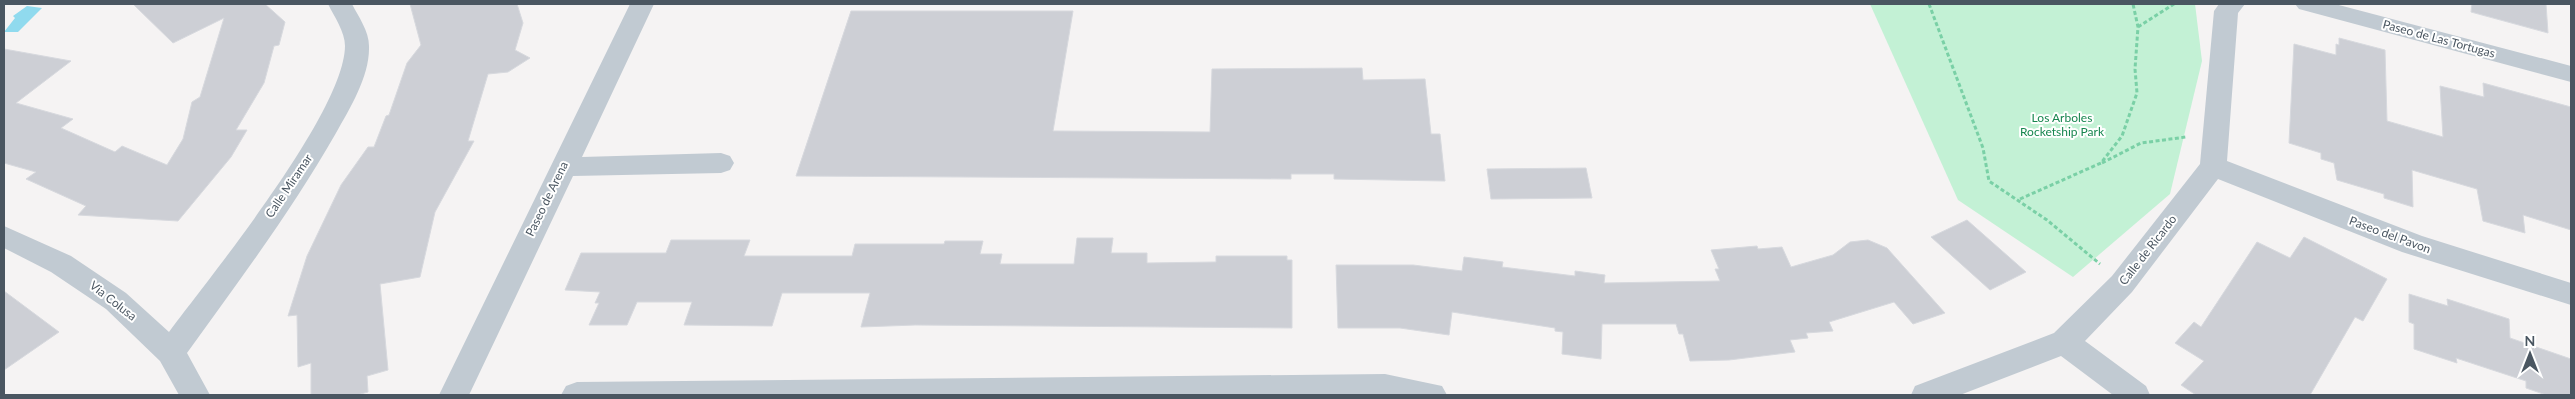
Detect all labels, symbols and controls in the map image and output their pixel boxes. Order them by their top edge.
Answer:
street label: Paseo de Las Tortugas [2381,16,2497,61]
park label: Los Arboles Rocketship Park [2020,110,2105,139]
street label: Calle Miramar [262,151,316,220]
street label: Paseo de Arena [522,159,571,239]
street label: Calle de Ricardo [2116,211,2180,288]
street label: Paseo del Pavon [2347,213,2433,256]
street label: Via Colusa [87,278,140,324]
north arrow [2505,329,2555,379]
text: N [2525,332,2535,349]

